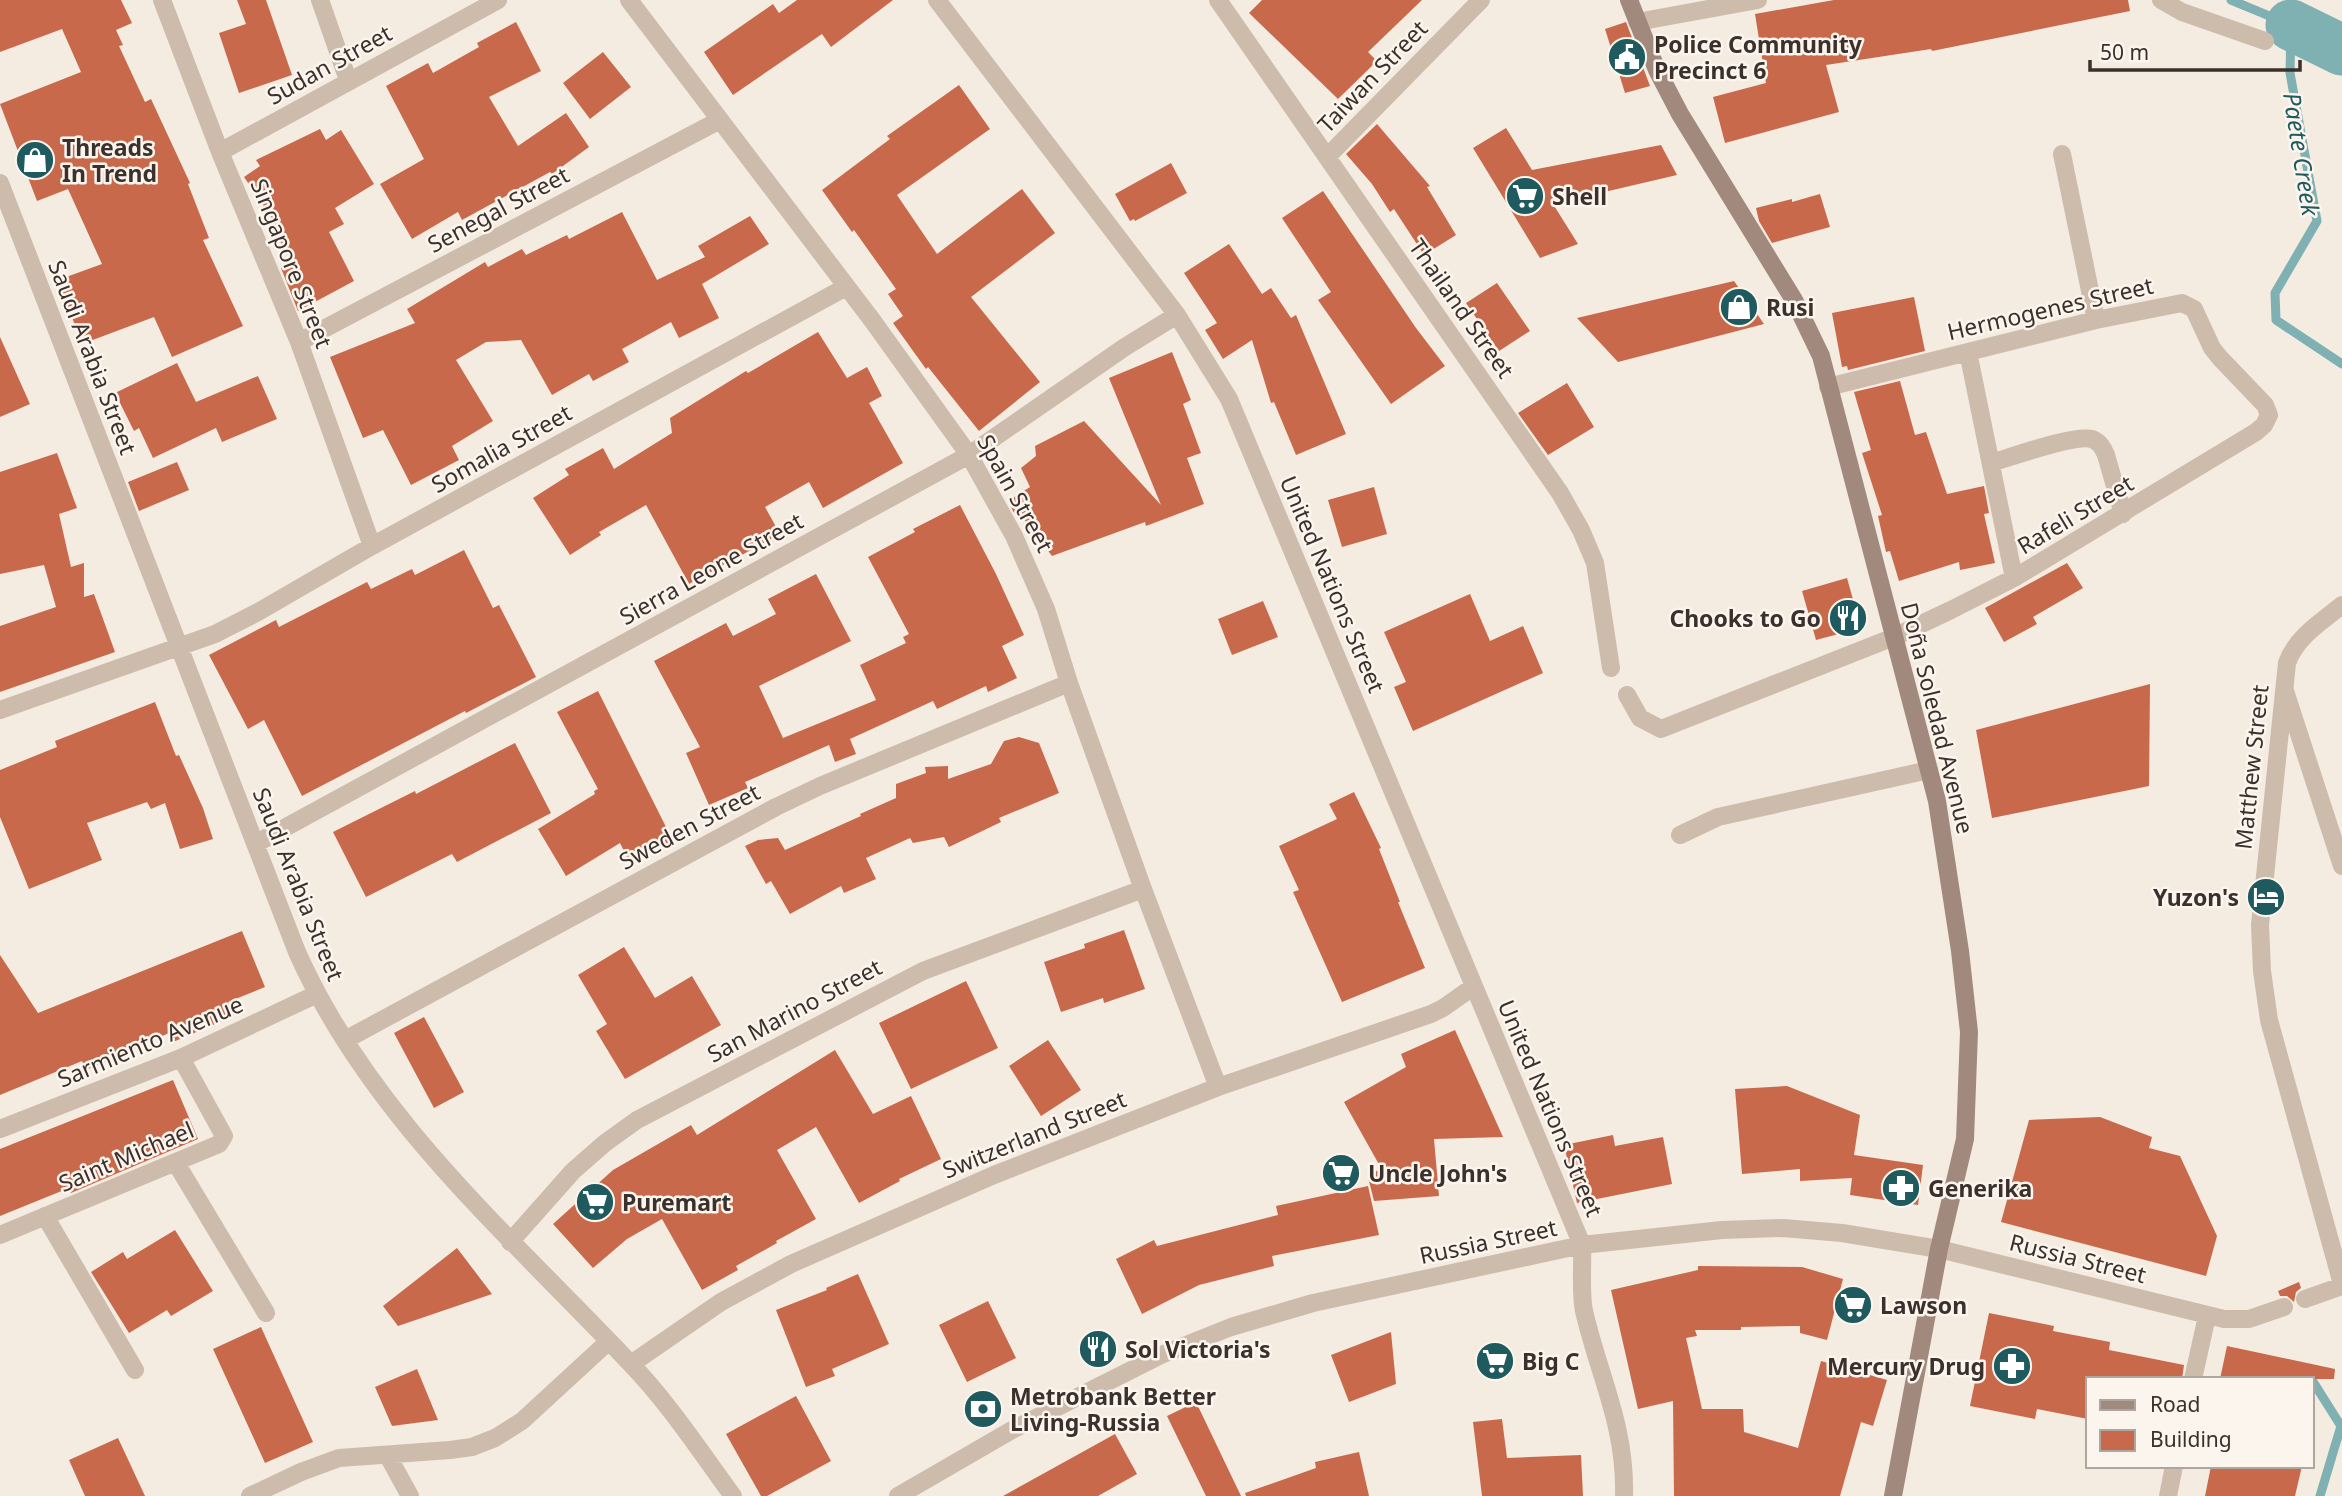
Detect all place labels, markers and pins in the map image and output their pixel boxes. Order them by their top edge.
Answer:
place label: Police Community Precinct 6 [1654,28,1863,86]
public building icon: Police Community Precinct 6 [1606,36,1648,78]
place label: Threads In Trend [62,131,157,189]
shop icon: Threads In Trend [14,139,56,181]
supermarket icon: Shell [1504,175,1546,217]
place label: Shell [1552,180,1607,212]
shop icon: Rusi [1718,286,1760,328]
place label: Rusi [1766,291,1814,323]
restaurant icon: Chooks to Go [1827,597,1869,639]
place label: Chooks to Go [1669,602,1821,634]
hotel icon: Yuzon's [2245,876,2287,918]
place label: Yuzon's [2153,881,2239,913]
supermarket icon: Uncle John's [1320,1152,1362,1194]
place label: Uncle John's [1368,1157,1507,1189]
pharmacy icon: Generika [1880,1167,1922,1209]
place label: Generika [1928,1172,2032,1204]
supermarket icon: Puremart [574,1181,616,1223]
place label: Puremart [622,1186,731,1218]
supermarket icon: Lawson [1832,1284,1874,1326]
place label: Lawson [1880,1289,1967,1321]
restaurant icon: Sol Victoria's [1077,1328,1119,1370]
place label: Sol Victoria's [1125,1333,1271,1365]
supermarket icon: Big C [1474,1340,1516,1382]
place label: Big C [1522,1345,1580,1377]
pharmacy icon: Mercury Drug [1991,1345,2033,1387]
place label: Mercury Drug [1827,1350,1985,1382]
place label: Metrobank Better Living-Russia [1010,1380,1216,1438]
bank icon: Metrobank Better Living-Russia [962,1388,1004,1430]

